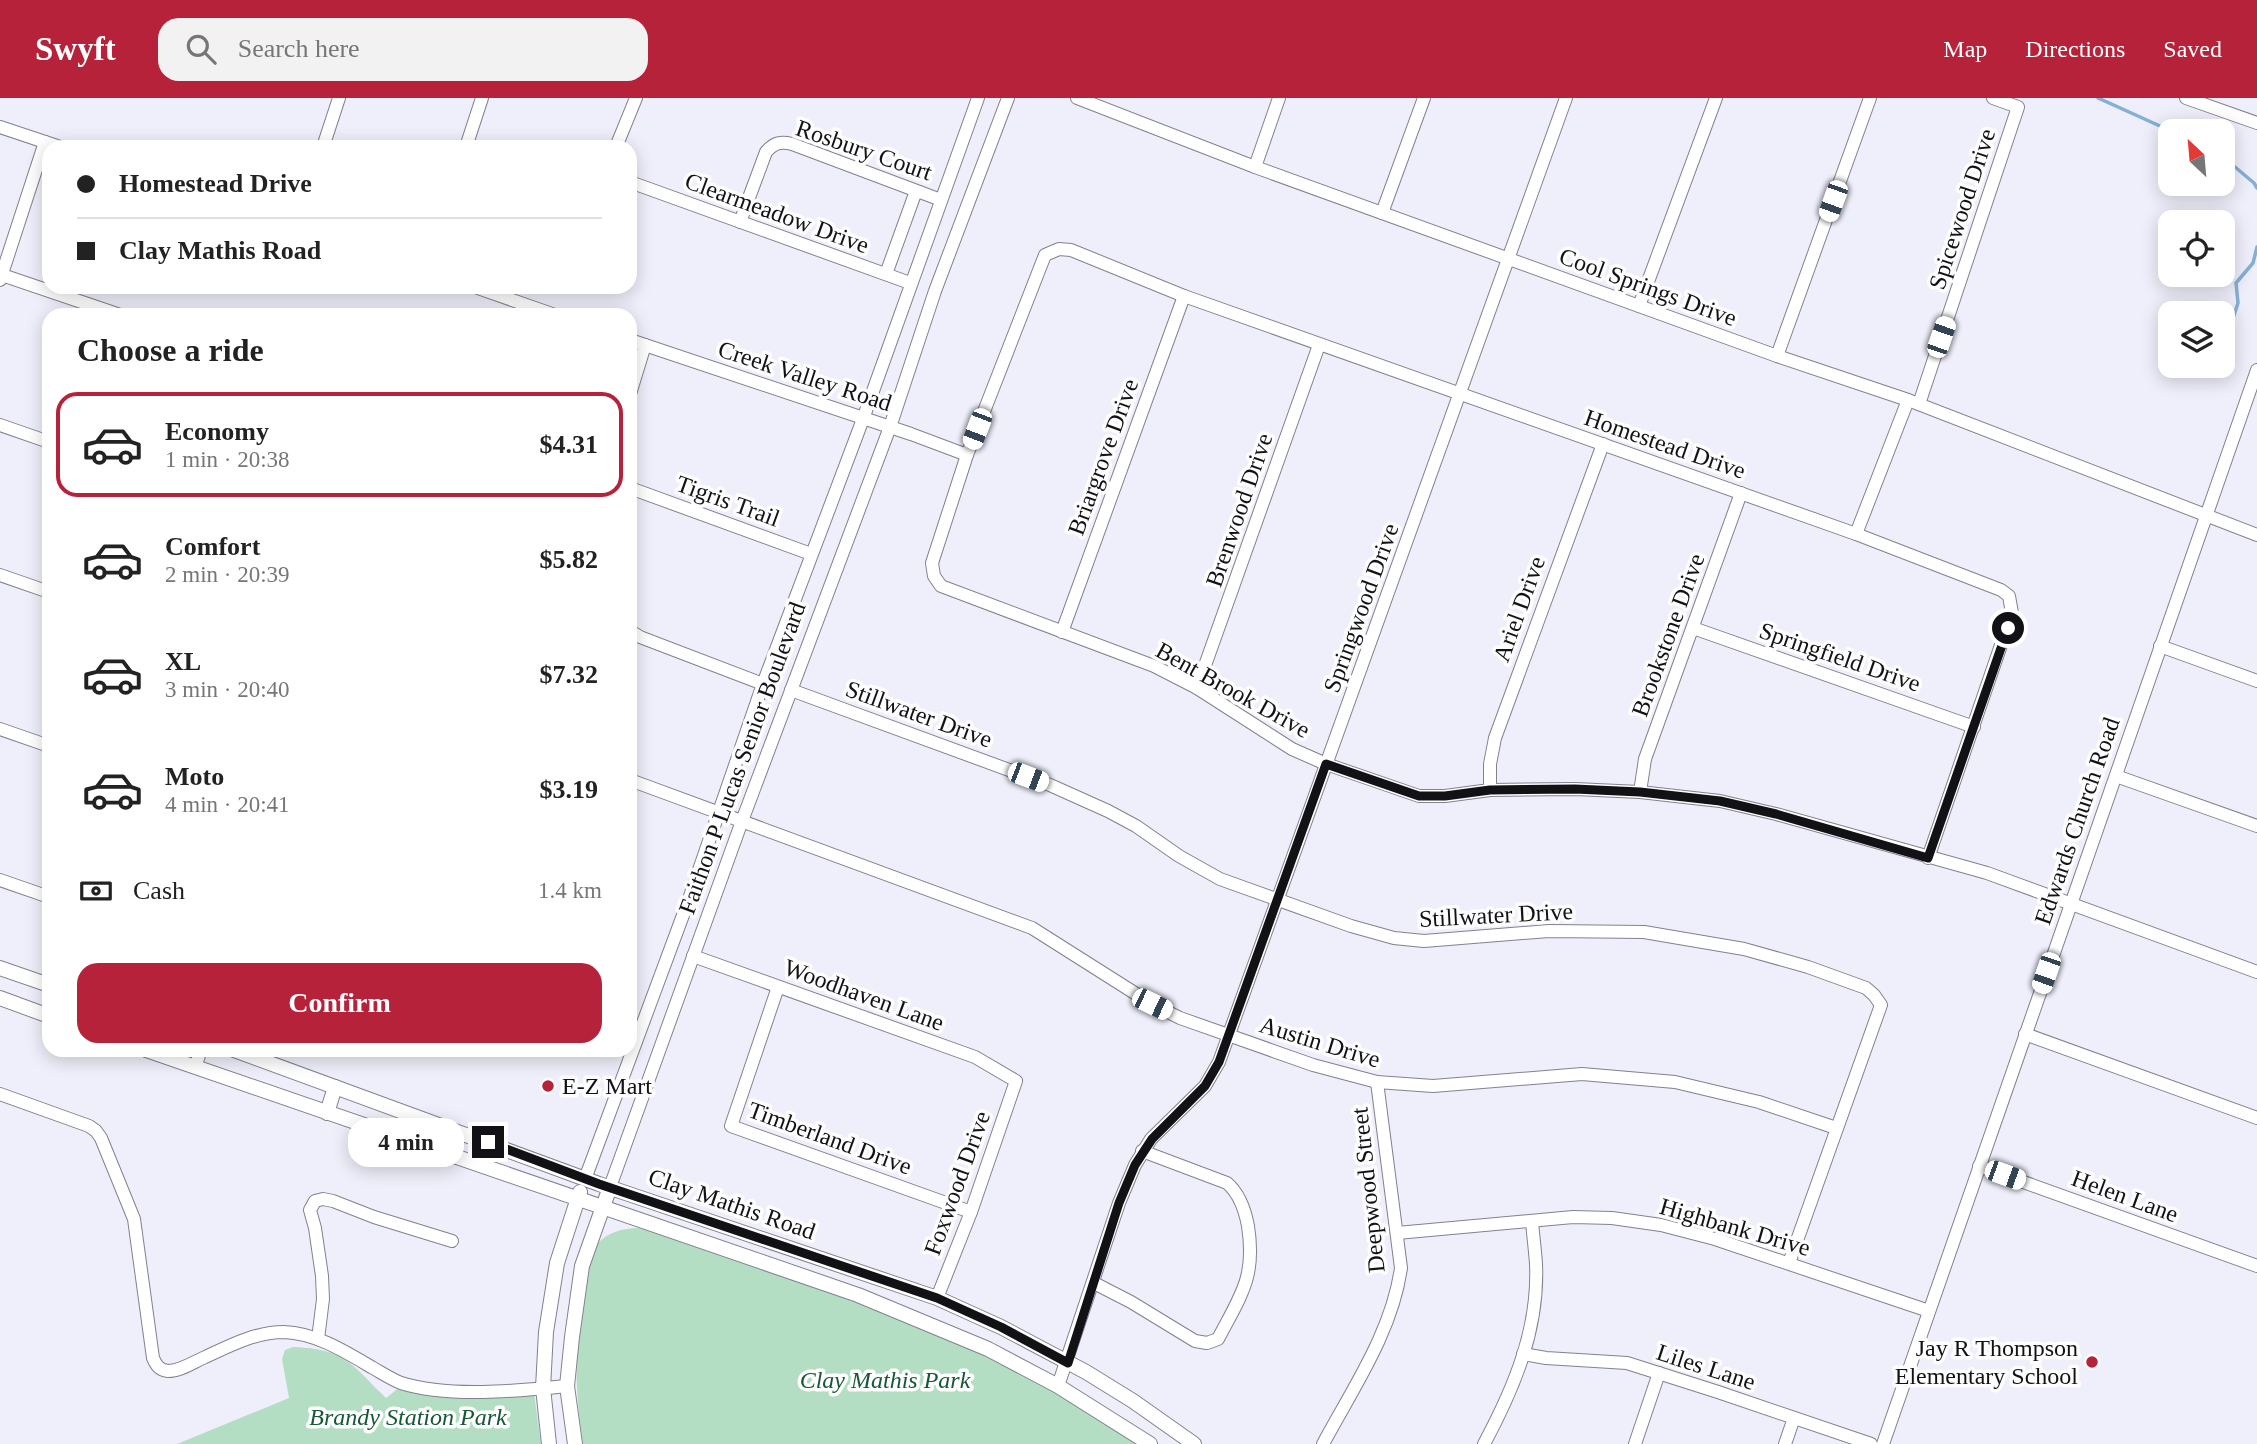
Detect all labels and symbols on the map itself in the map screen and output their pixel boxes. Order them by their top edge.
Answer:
street label: Rosbury Court [793,115,936,186]
north arrow [2158,119,2235,196]
street label: Spicewood Drive [1924,125,2000,293]
street label: Clearmeadow Drive [681,168,873,258]
car [1816,178,1851,224]
street label: Cool Springs Drive [1556,243,1740,331]
car [1925,314,1958,360]
street label: Creek Valley Road [715,336,895,416]
street label: Briargrove Drive [1063,375,1143,539]
street label: Homestead Drive [1581,404,1749,484]
car [960,406,995,452]
street label: Brenwood Drive [1201,430,1277,590]
street label: Tigris Trail [673,470,783,532]
street label: Springwood Drive [1318,520,1404,696]
street label: Brookstone Drive [1626,550,1710,720]
street label: Ariel Drive [1488,553,1550,665]
street label: Faithon P Lucas Senior Boulevard [673,599,811,917]
route start [1992,612,2024,644]
street label: Springfield Drive [1756,617,1924,697]
street label: Bent Brook Drive [1151,637,1315,743]
street label: Stillwater Drive [842,675,996,753]
street label: Edwards Church Road [2029,714,2125,928]
car [1005,760,1052,794]
street label: Stillwater Drive [1418,898,1574,932]
car [2030,950,2063,996]
street label: Woodhaven Lane [781,954,947,1036]
car [1129,985,1176,1023]
street label: Austin Drive [1257,1011,1383,1073]
place label: E-Z Mart [562,1073,652,1099]
marker: E-Z Mart [540,1078,556,1094]
street label: Timberland Drive [745,1096,915,1180]
street label: Deepwood Street [1346,1106,1390,1274]
street label: Foxwood Drive [919,1107,995,1259]
callout: 4 min [348,1118,463,1166]
route end [472,1126,504,1158]
car [1982,1158,2029,1192]
street label: Clay Mathis Road [645,1163,819,1245]
street label: Helen Lane [2068,1165,2182,1227]
street label: Highbank Drive [1657,1193,1813,1261]
place label: Jay R Thompson Elementary School [1895,1335,2078,1389]
street label: Liles Lane [1654,1339,1758,1395]
marker: Jay R Thompson Elementary School [2084,1354,2100,1370]
park label: Clay Mathis Park [800,1367,971,1393]
park label: Brandy Station Park [309,1404,507,1430]

